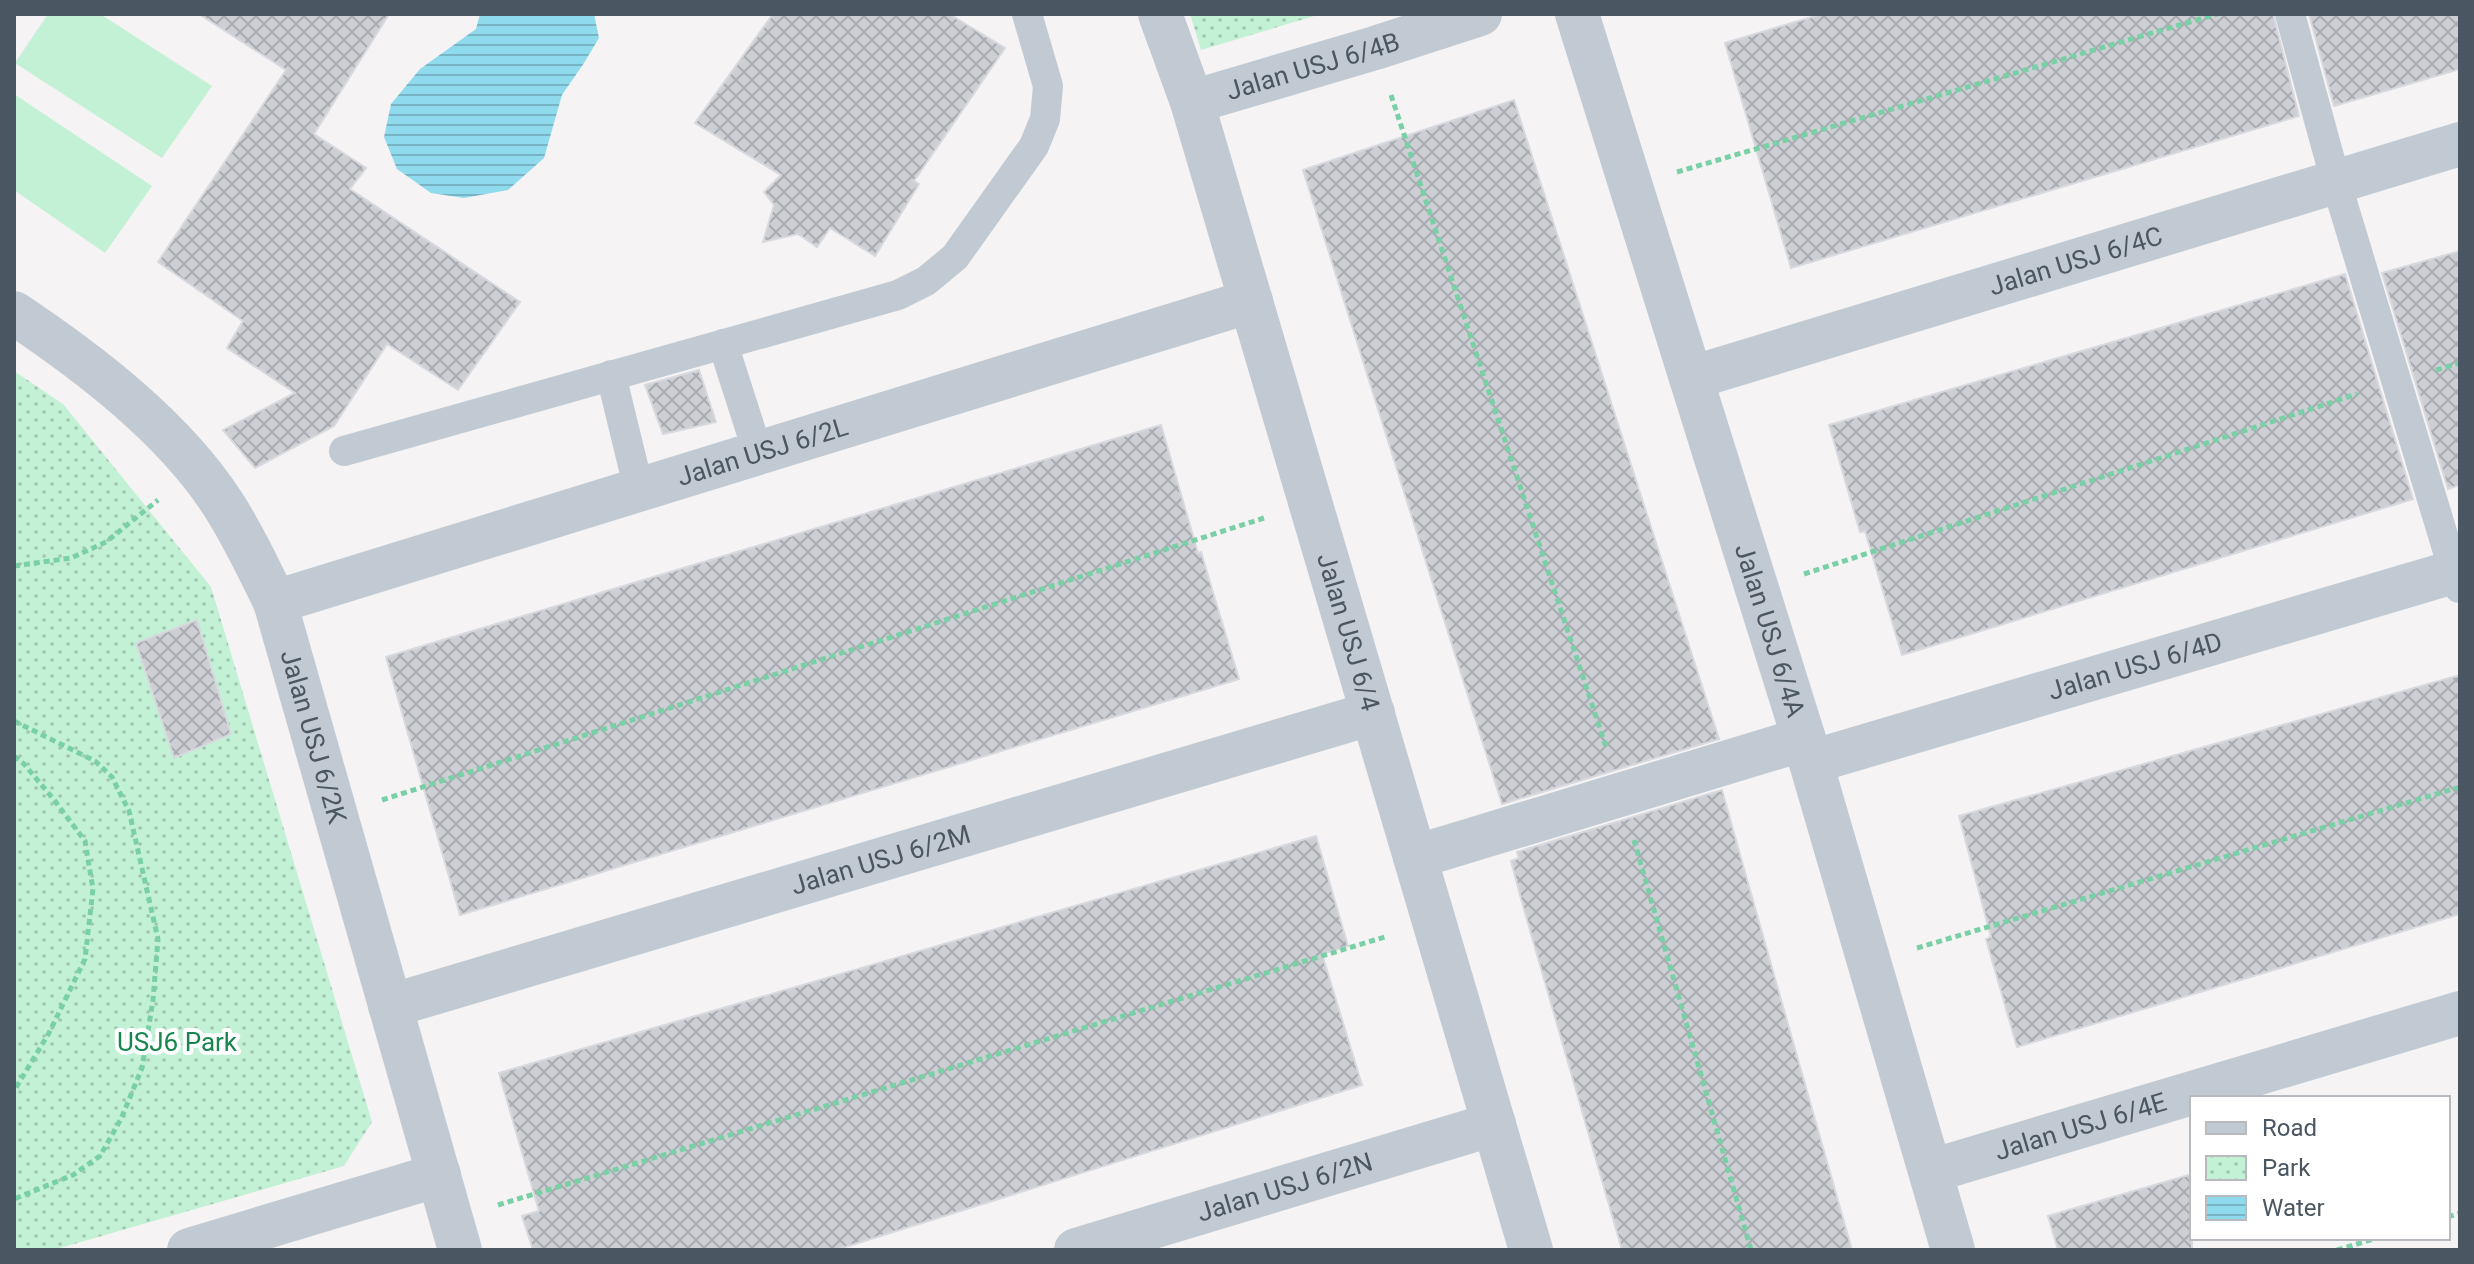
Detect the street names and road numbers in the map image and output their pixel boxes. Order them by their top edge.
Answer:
street label: Jalan USJ 6/4B [1223,26,1403,106]
street label: Jalan USJ 6/4C [1985,220,2166,302]
street label: Jalan USJ 6/2L [673,411,851,492]
street label: Jalan USJ 6/4A [1729,540,1811,721]
street label: Jalan USJ 6/4 [1311,549,1386,714]
street label: Jalan USJ 6/4D [2045,626,2226,706]
street label: Jalan USJ 6/2K [274,646,353,828]
street label: Jalan USJ 6/2M [787,819,974,901]
street label: Jalan USJ 6/4E [1991,1087,2170,1166]
street label: Jalan USJ 6/2N [1194,1147,1376,1228]

